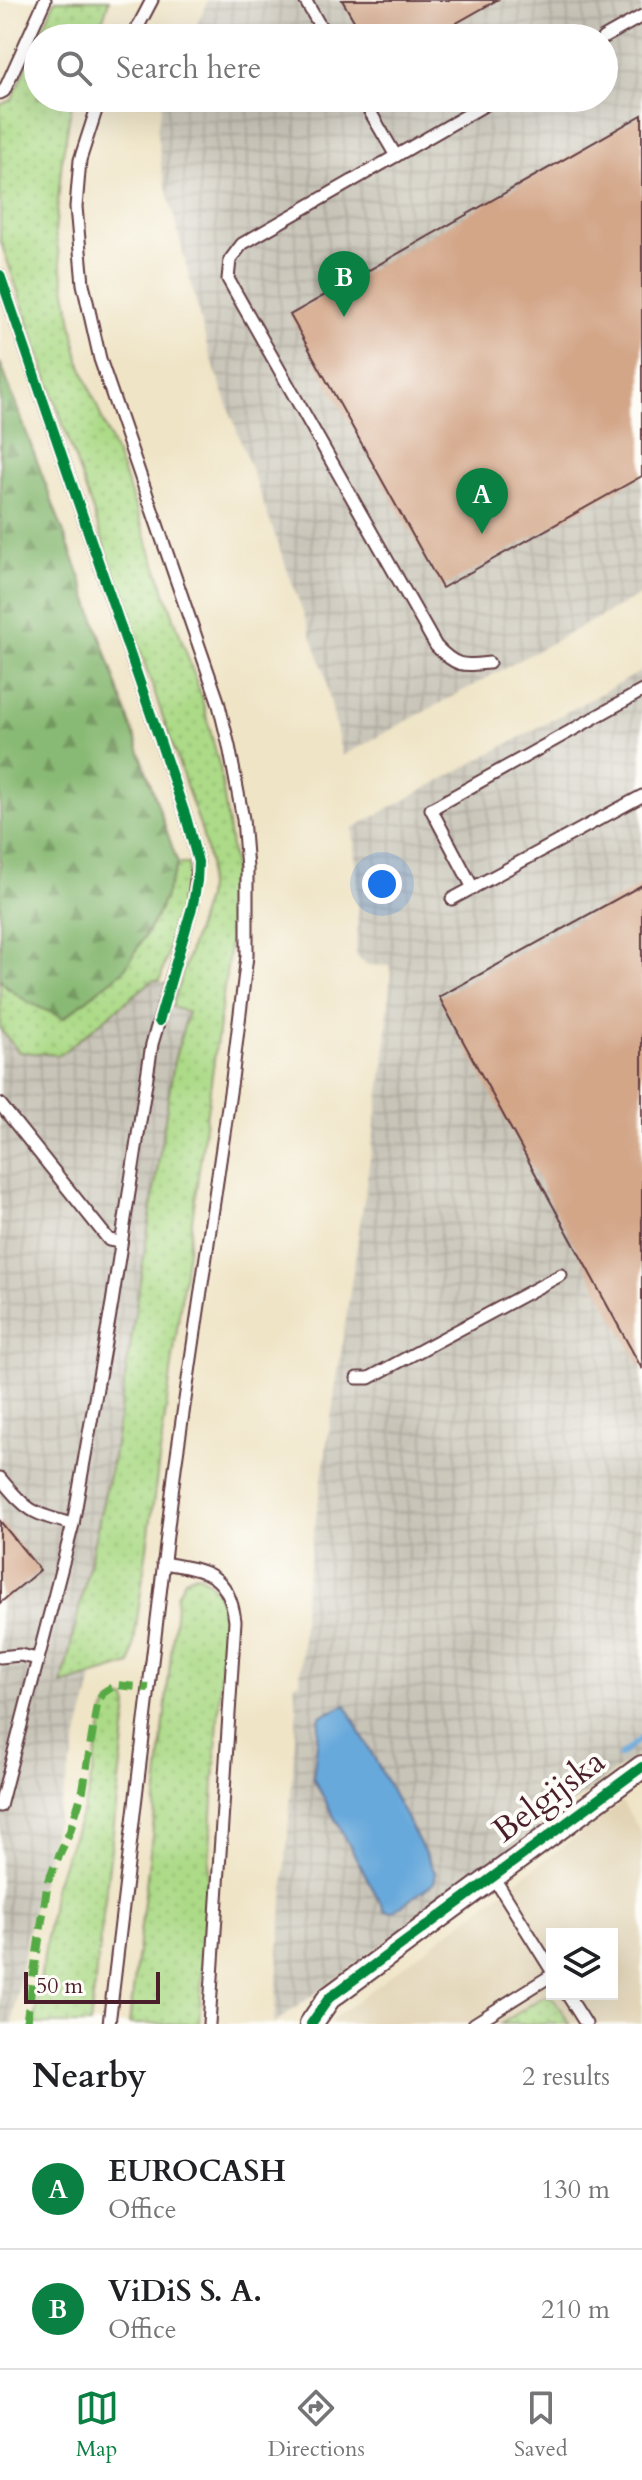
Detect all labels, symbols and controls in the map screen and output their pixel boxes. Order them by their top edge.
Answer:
search box [24,24,618,112]
icon: search [52,46,96,90]
text: Search here [116,48,261,89]
pin: B [318,251,370,317]
pin: A [456,468,508,534]
your location [362,864,402,904]
street label: Belgijska [483,1738,614,1853]
map controls [546,1928,618,2000]
button: layers [546,1928,618,2000]
scale bar [24,1968,160,2004]
text: 50 m [36,1971,83,2001]
text: Nearby [32,2053,147,2099]
text: 2 results [522,2059,610,2094]
text: EUROCASH [108,2151,286,2192]
text: A [48,2172,68,2207]
text: 130 m [541,2172,610,2207]
text: Office [108,2192,177,2227]
text: ViDiS S. A. [108,2271,262,2312]
text: B [49,2292,67,2327]
text: 210 m [541,2292,610,2327]
text: Office [108,2312,177,2347]
tab: Map [75,2386,119,2464]
tab: Directions [268,2386,365,2464]
tab: Saved [514,2386,567,2464]

